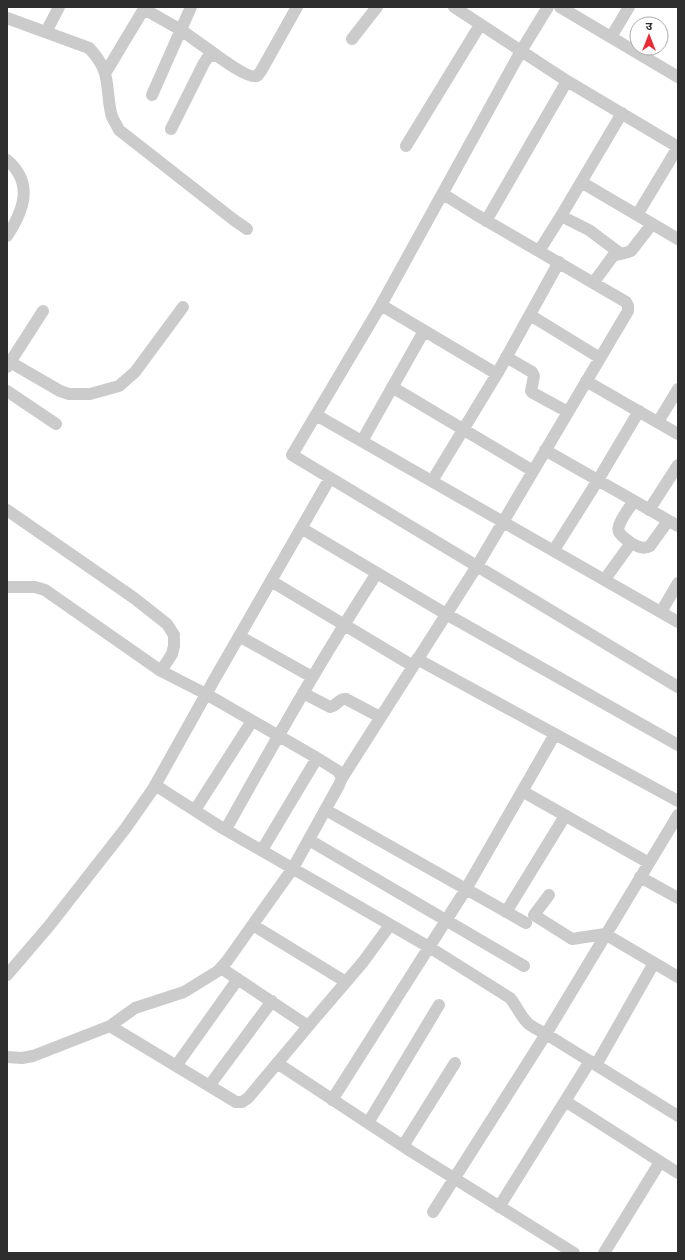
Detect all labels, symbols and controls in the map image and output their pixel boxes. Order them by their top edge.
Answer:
north arrow [629,16,669,56]
text: उ [646,19,653,32]

